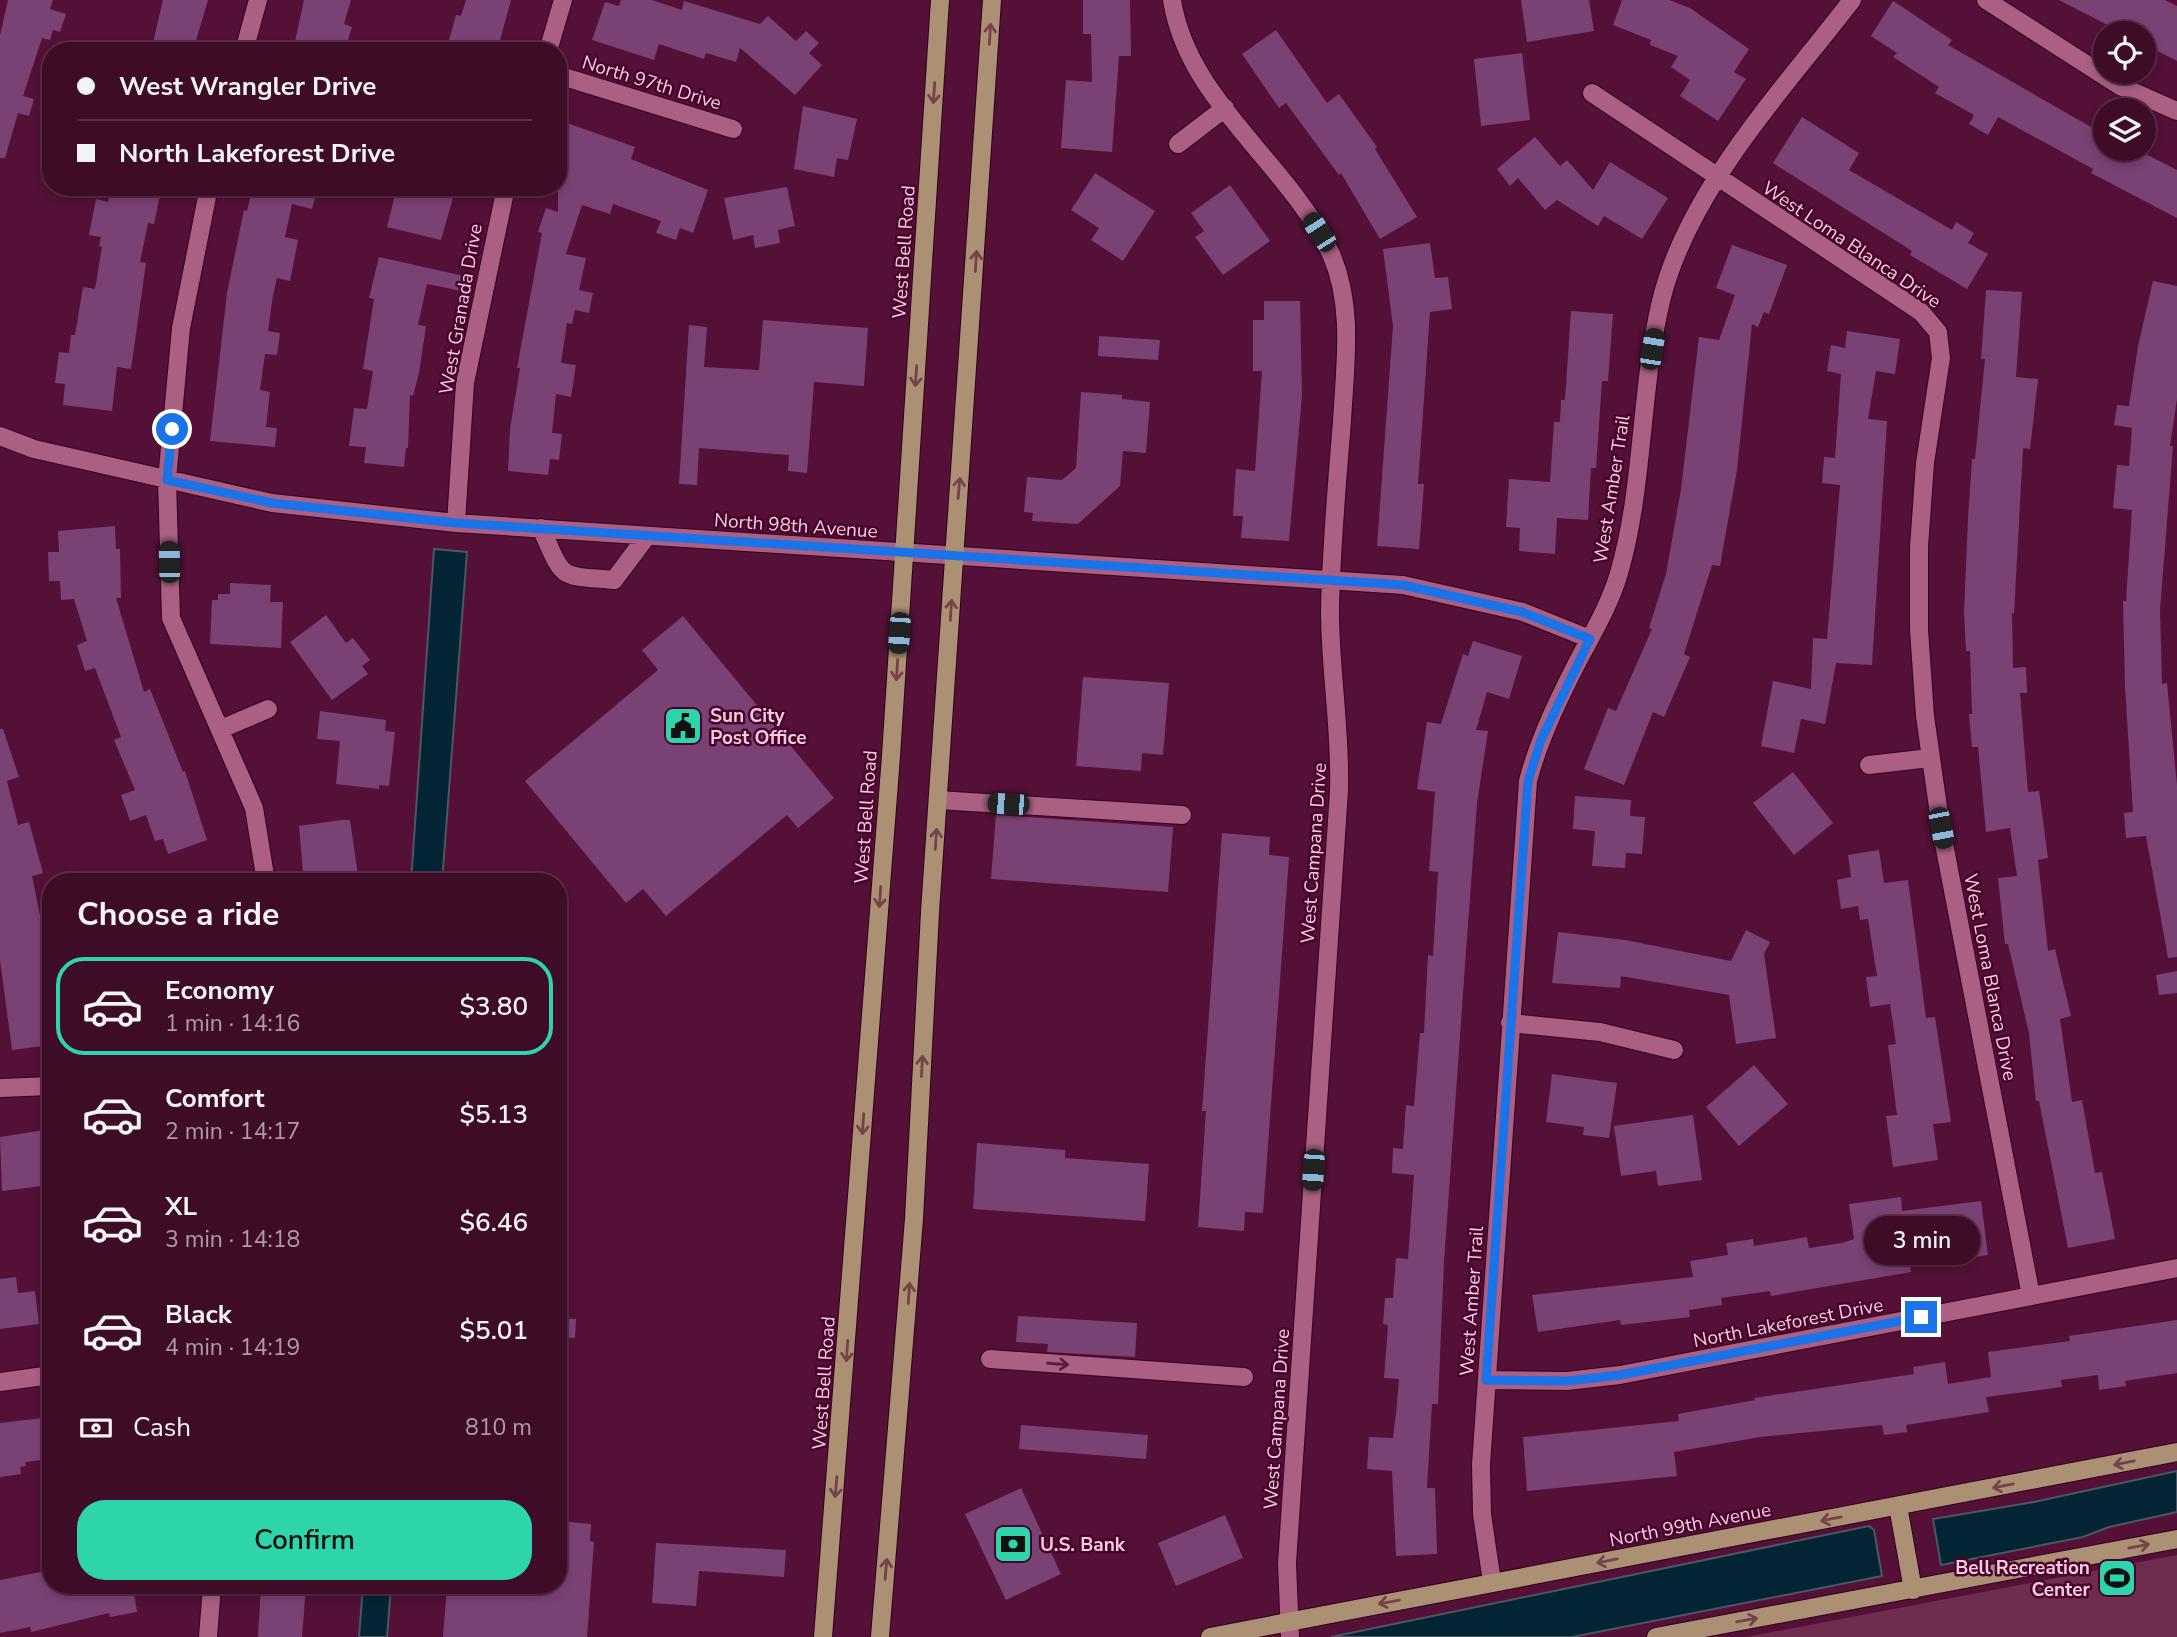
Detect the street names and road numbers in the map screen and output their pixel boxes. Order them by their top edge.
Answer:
street label: North 97th Drive [579,49,725,117]
street label: West Loma Blanca Drive [1757,175,1946,314]
street label: West Bell Road [886,184,922,320]
street label: West Granada Drive [433,222,489,397]
street label: West Amber Trail [1587,413,1637,565]
street label: North 98th Avenue [713,507,879,545]
street label: West Bell Road [848,749,884,885]
street label: West Campana Drive [1295,762,1333,944]
street label: West Loma Blanca Drive [1957,871,2023,1083]
street label: West Amber Trail [1454,1225,1490,1377]
street label: North Lakeforest Drive [1691,1292,1885,1354]
street label: West Bell Road [806,1315,842,1451]
street label: West Campana Drive [1258,1328,1296,1510]
street label: North 99th Avenue [1607,1497,1773,1553]

